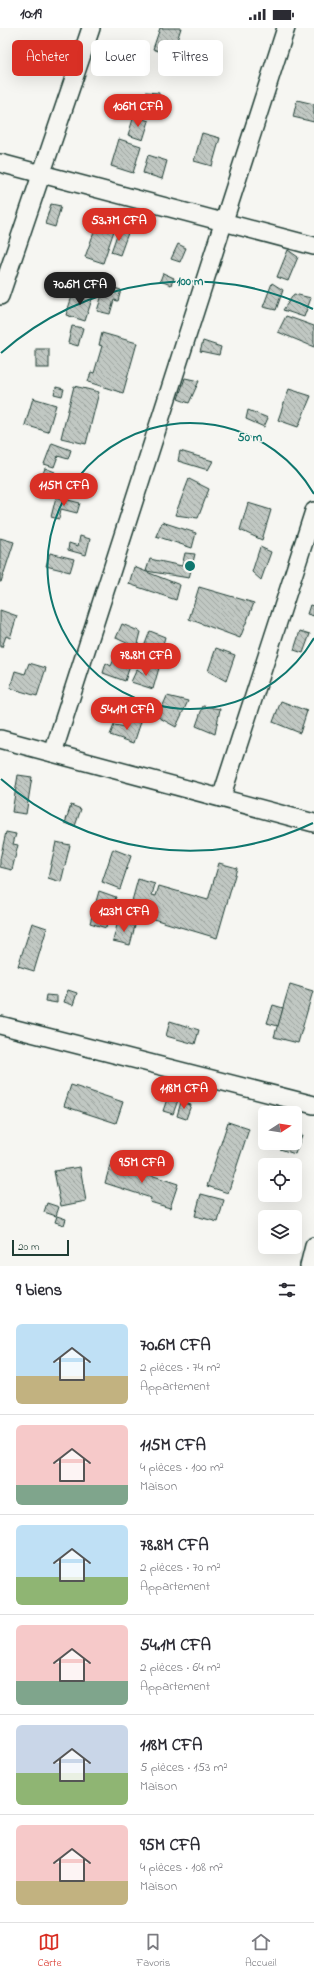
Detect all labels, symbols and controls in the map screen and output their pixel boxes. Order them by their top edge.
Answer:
text: 10:19 [20,3,42,25]
chip: Acheter [12,40,83,76]
chip: Louer [91,40,150,76]
chip: Filtres [158,40,223,76]
pin: 106M CFA [97,94,179,128]
text: 106M CFA [113,97,163,116]
pin: 53.7M CFA [73,208,165,242]
text: 53.7M CFA [91,211,147,230]
pin: 70.6M CFA [34,272,126,306]
text: 100 m [177,273,204,291]
text: 70.6M CFA [53,275,107,294]
text: 50 m [238,429,263,447]
pin: 115M CFA [23,473,105,507]
text: 115M CFA [39,476,89,495]
centre of rings [183,559,197,573]
pin: 78.8M CFA [100,643,192,677]
text: 78.8M CFA [120,646,172,665]
pin: 54.1M CFA [81,697,173,731]
text: 54.1M CFA [100,700,154,719]
pin: 123M CFA [83,899,165,933]
text: 123M CFA [99,902,149,921]
pin: 118M CFA [143,1076,225,1110]
text: 118M CFA [160,1079,208,1098]
north arrow [258,1106,302,1150]
map controls [258,1106,302,1254]
pin: 95M CFA [105,1150,179,1184]
text: 95M CFA [119,1153,165,1172]
button: locate [258,1158,302,1202]
button: layers [258,1210,302,1254]
scale bar [12,1238,69,1257]
text: 20 m [18,1239,40,1255]
text: 9 biens [16,1278,62,1303]
icon: filters [276,1279,298,1301]
text: 70.6M CFA [140,1333,211,1358]
icon: home [48,1340,96,1388]
text: 2 pièces · 74 m² [140,1358,220,1377]
text: Appartement [140,1377,210,1396]
text: 115M CFA [140,1433,206,1458]
icon: home [48,1441,96,1489]
text: 4 pièces · 100 m² [140,1458,224,1477]
text: Maison [140,1477,177,1496]
text: 78.8M CFA [140,1533,209,1558]
icon: home [48,1541,96,1589]
text: 2 pièces · 70 m² [140,1558,221,1577]
text: Appartement [140,1577,210,1596]
text: 54.1M CFA [140,1633,211,1658]
icon: home [48,1641,96,1689]
text: 2 pièces · 64 m² [140,1658,221,1677]
text: Appartement [140,1677,210,1696]
text: 118M CFA [140,1733,203,1758]
icon: home [48,1741,96,1789]
text: 5 pièces · 153 m² [140,1758,228,1777]
text: Maison [140,1777,177,1796]
text: 95M CFA [140,1833,200,1858]
icon: home [48,1841,96,1889]
text: 4 pièces · 108 m² [140,1858,223,1877]
text: Maison [140,1877,177,1896]
tab: Carte [37,1931,61,1971]
tab: Favoris [136,1931,170,1971]
tab: Accueil [245,1931,277,1971]

